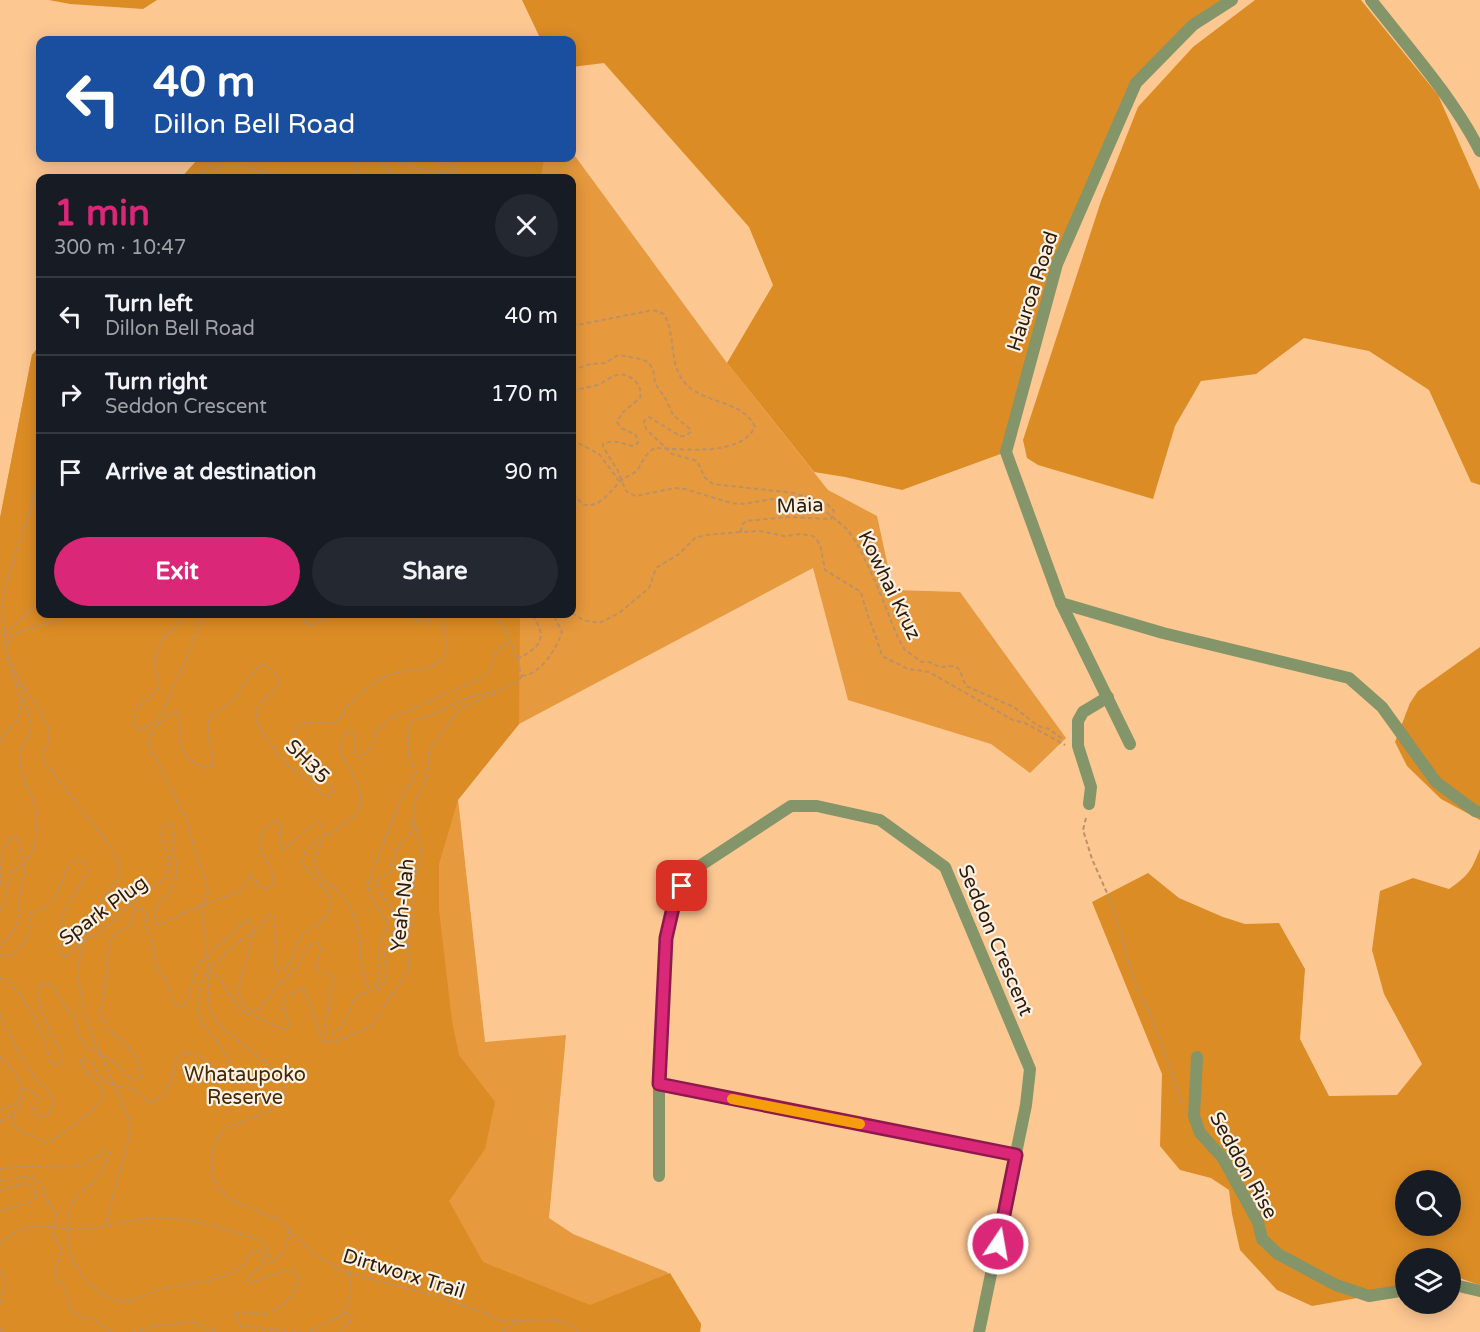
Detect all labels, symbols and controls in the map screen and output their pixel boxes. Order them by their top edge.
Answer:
text: 40 m [153,57,255,108]
icon: left [54,60,132,138]
text: Dillon Bell Road [153,108,355,141]
text: 1 min [54,192,150,235]
button: close [495,194,558,257]
street label: Hauroa Road [1002,228,1064,354]
text: 300 m · 10:47 [54,236,186,260]
text: Turn left [105,291,193,317]
icon: left [54,300,87,333]
text: 40 m [504,303,558,329]
text: Dillon Bell Road [105,317,255,341]
text: Turn right [105,369,207,395]
icon: right [54,378,87,411]
text: 170 m [491,381,558,407]
text: Seddon Crescent [105,395,267,419]
icon: arrive [54,456,87,489]
text: Arrive at destination [105,459,316,485]
text: 90 m [504,459,558,485]
street label: Māia [776,493,824,519]
street label: Kowhai Kruz [852,527,926,644]
button: Exit [54,537,300,606]
button: Share [312,537,558,606]
street label: SH35 [280,735,334,789]
street label: Yeah-Nah [386,857,420,953]
pin [656,860,707,911]
street label: Seddon Crescent [952,861,1038,1020]
icon: arrive [665,869,698,902]
street label: Spark Plug [55,871,152,951]
park label: Whataupoko Reserve [184,1063,306,1110]
street label: Seddon Rise [1204,1108,1282,1223]
map controls [1395,1170,1461,1314]
button: search [1395,1170,1461,1236]
position arrow [966,1212,1030,1276]
street label: Dirtworx Trail [340,1244,468,1304]
button: layers [1395,1248,1461,1314]

